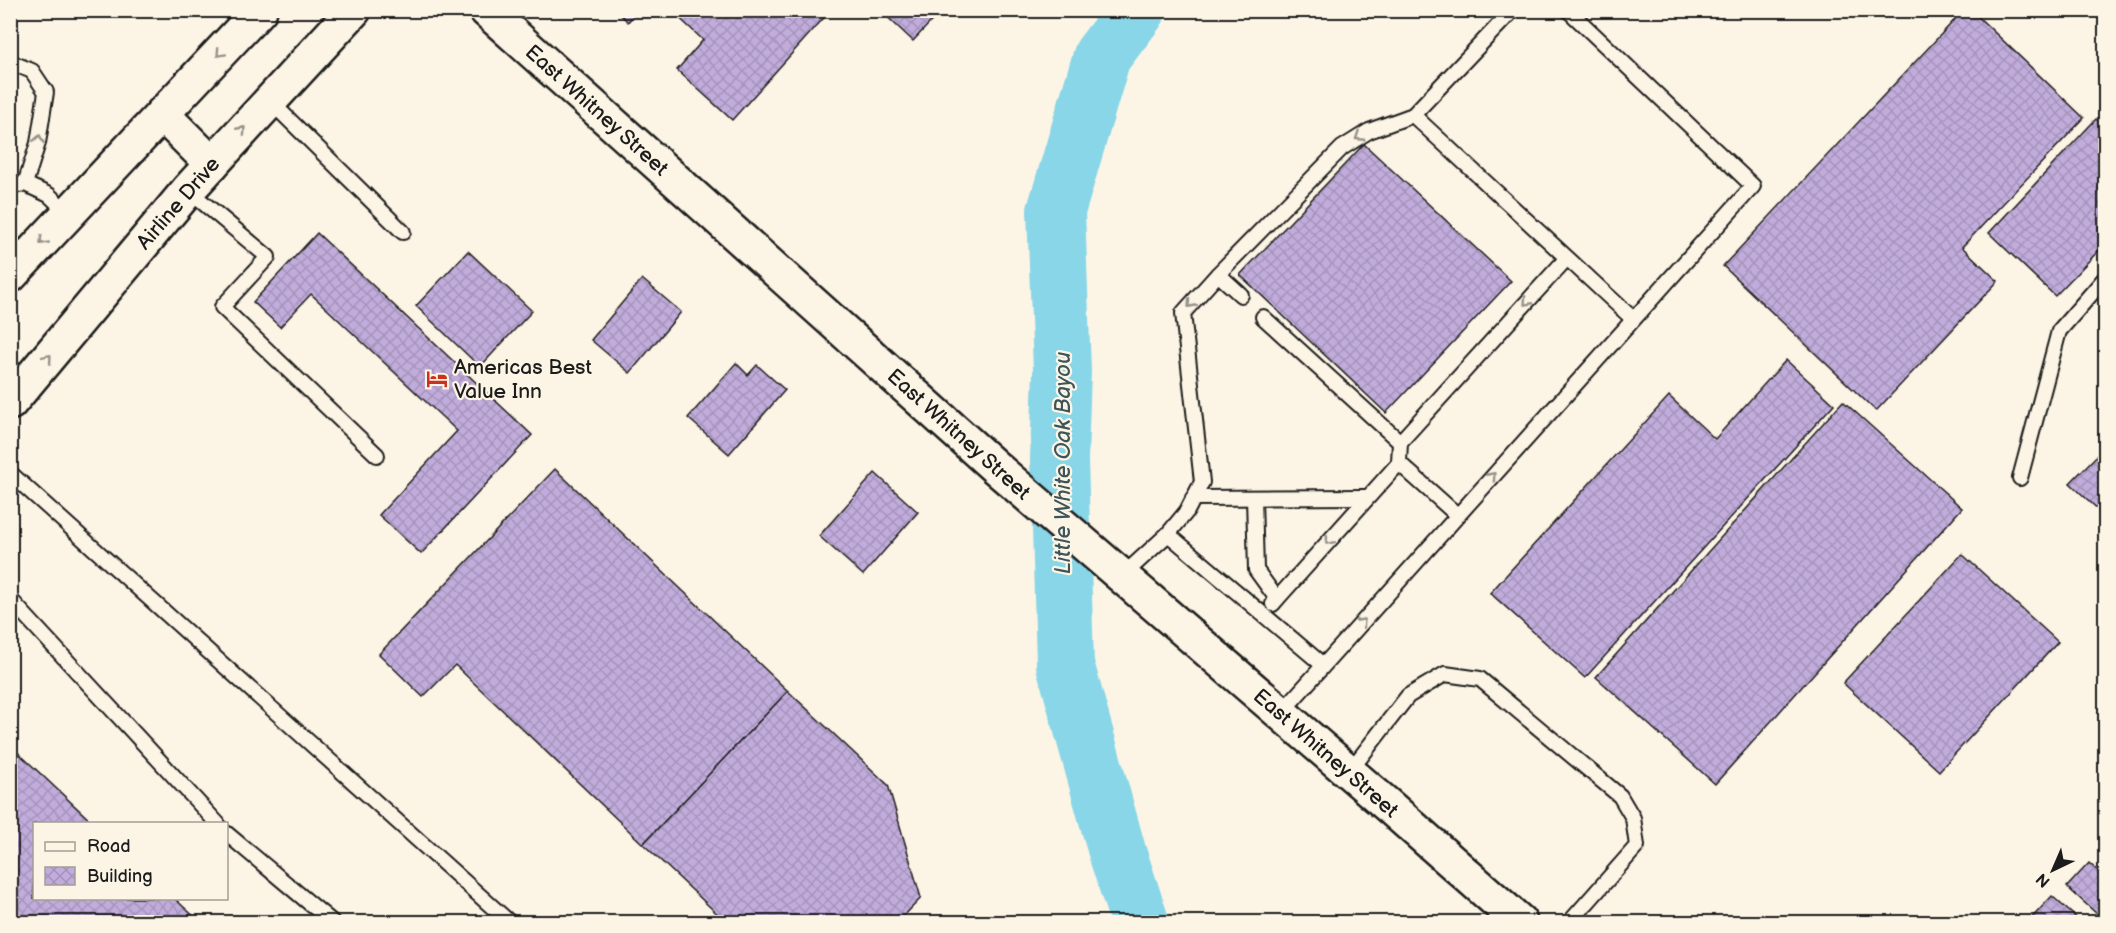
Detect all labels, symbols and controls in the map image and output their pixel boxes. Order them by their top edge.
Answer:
street label: East Whitney Street [520,40,674,182]
one-way arrow [216,46,227,57]
one-way arrow [235,126,246,137]
one-way arrow [1355,130,1366,141]
one-way arrow [32,134,44,144]
street label: Airline Drive [131,152,225,255]
one-way arrow [40,234,51,245]
one-way arrow [1523,295,1534,306]
one-way arrow [1187,297,1198,308]
water label: Little White Oak Bayou [1050,352,1077,574]
one-way arrow [41,354,52,365]
place label: Americas Best Value Inn [454,355,593,404]
street label: East Whitney Street [882,364,1036,506]
hotel icon: Americas Best Value Inn [425,367,449,391]
one-way arrow [1485,472,1496,483]
one-way arrow [1325,535,1336,545]
one-way arrow [1355,618,1366,628]
street label: East Whitney Street [1248,684,1404,823]
legend [33,822,228,900]
text: Road [87,836,131,857]
north arrow [2023,840,2083,900]
text: Building [87,866,153,887]
text: N [2033,869,2055,891]

